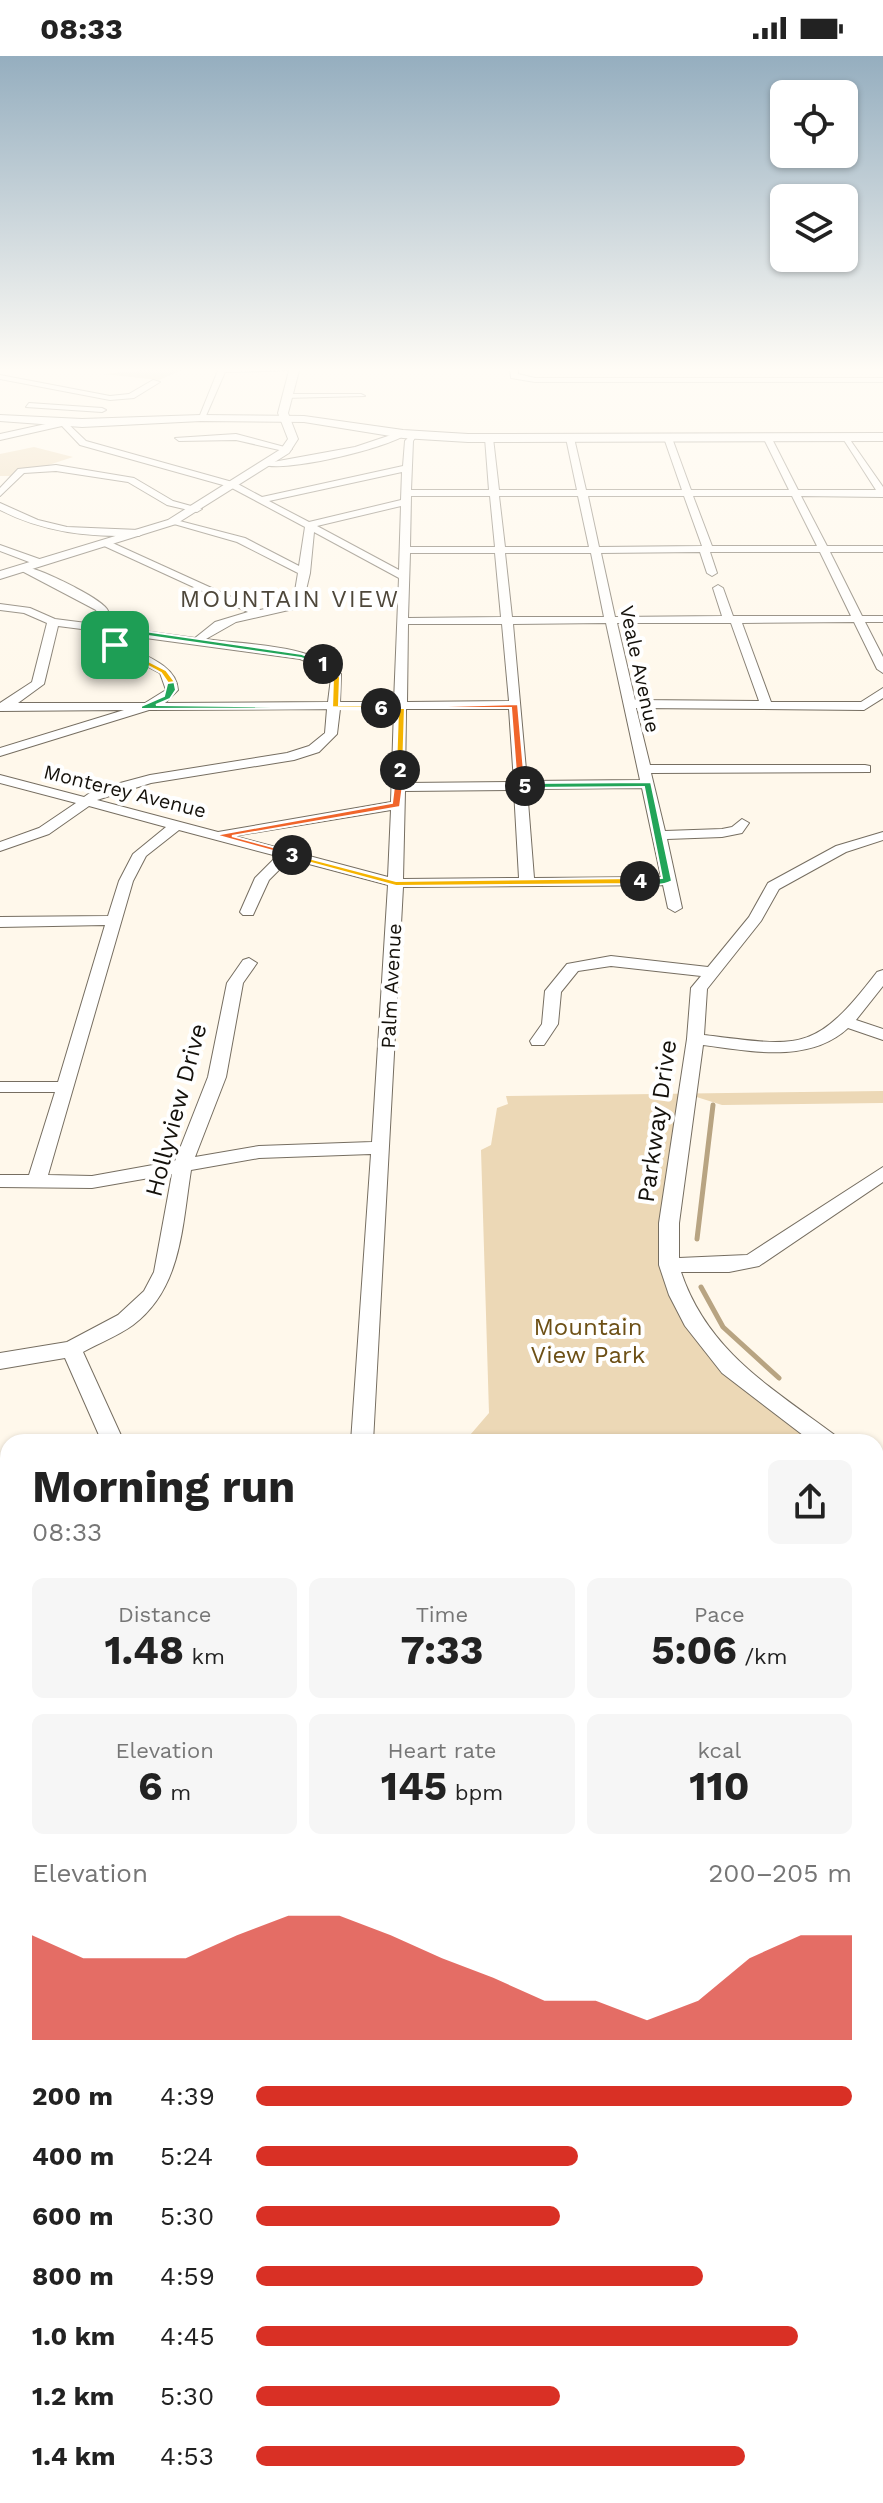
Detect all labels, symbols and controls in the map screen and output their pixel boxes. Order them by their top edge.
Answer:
text: 08:33 [40,11,123,46]
map controls [770,80,858,272]
button: locate [770,80,858,168]
button: layers [770,184,858,272]
district label: MOUNTAIN VIEW [180,585,400,613]
street label: Veale Avenue [615,603,665,735]
pin [81,611,149,679]
icon: arrive [93,623,137,667]
pin: 1 [303,644,343,684]
text: 1 [318,651,328,676]
pin: 6 [361,688,401,728]
text: 6 [374,695,388,720]
pin: 2 [380,750,420,790]
text: 2 [393,757,407,782]
street label: Monterey Avenue [41,759,209,823]
pin: 5 [505,766,545,806]
text: 5 [519,773,531,798]
pin: 3 [272,835,312,875]
text: 3 [285,842,299,867]
pin: 4 [620,861,660,901]
text: 4 [633,868,647,893]
street label: Palm Avenue [376,923,406,1049]
street label: Hollyview Drive [139,1020,213,1200]
street label: Parkway Drive [632,1038,682,1204]
park label: Mountain View Park [531,1313,646,1369]
button: share [768,1460,852,1544]
text: Morning run [32,1461,295,1513]
text: 08:33 [32,1517,102,1547]
text: Distance [118,1602,211,1627]
text: Time [416,1602,468,1627]
text: Pace [694,1602,745,1627]
text: 1.48 [104,1627,184,1674]
text: 7:33 [400,1627,484,1674]
text: 5:06 [651,1627,737,1674]
text: km [184,1644,225,1669]
text: /km [737,1644,788,1669]
text: Elevation [116,1738,214,1763]
text: Heart rate [388,1738,496,1763]
text: kcal [698,1738,741,1763]
text: 6 [138,1763,163,1810]
text: 145 [381,1763,447,1810]
text: 110 [689,1763,749,1810]
text: m [163,1780,191,1805]
text: bpm [447,1780,503,1805]
text: Elevation [32,1858,148,1888]
text: 200–205 m [708,1858,852,1888]
text: 200 m [32,2081,113,2111]
text: 4:39 [160,2081,215,2111]
text: 400 m [32,2141,114,2171]
text: 5:24 [160,2141,213,2171]
text: 600 m [32,2201,113,2231]
text: 5:30 [160,2201,214,2231]
text: 800 m [32,2261,114,2291]
text: 4:59 [160,2261,215,2291]
text: 1.0 km [32,2321,115,2351]
text: 4:45 [160,2321,215,2351]
text: 1.2 km [32,2381,114,2411]
text: 5:30 [160,2381,214,2411]
text: 1.4 km [32,2441,116,2471]
text: 4:53 [160,2441,214,2471]

